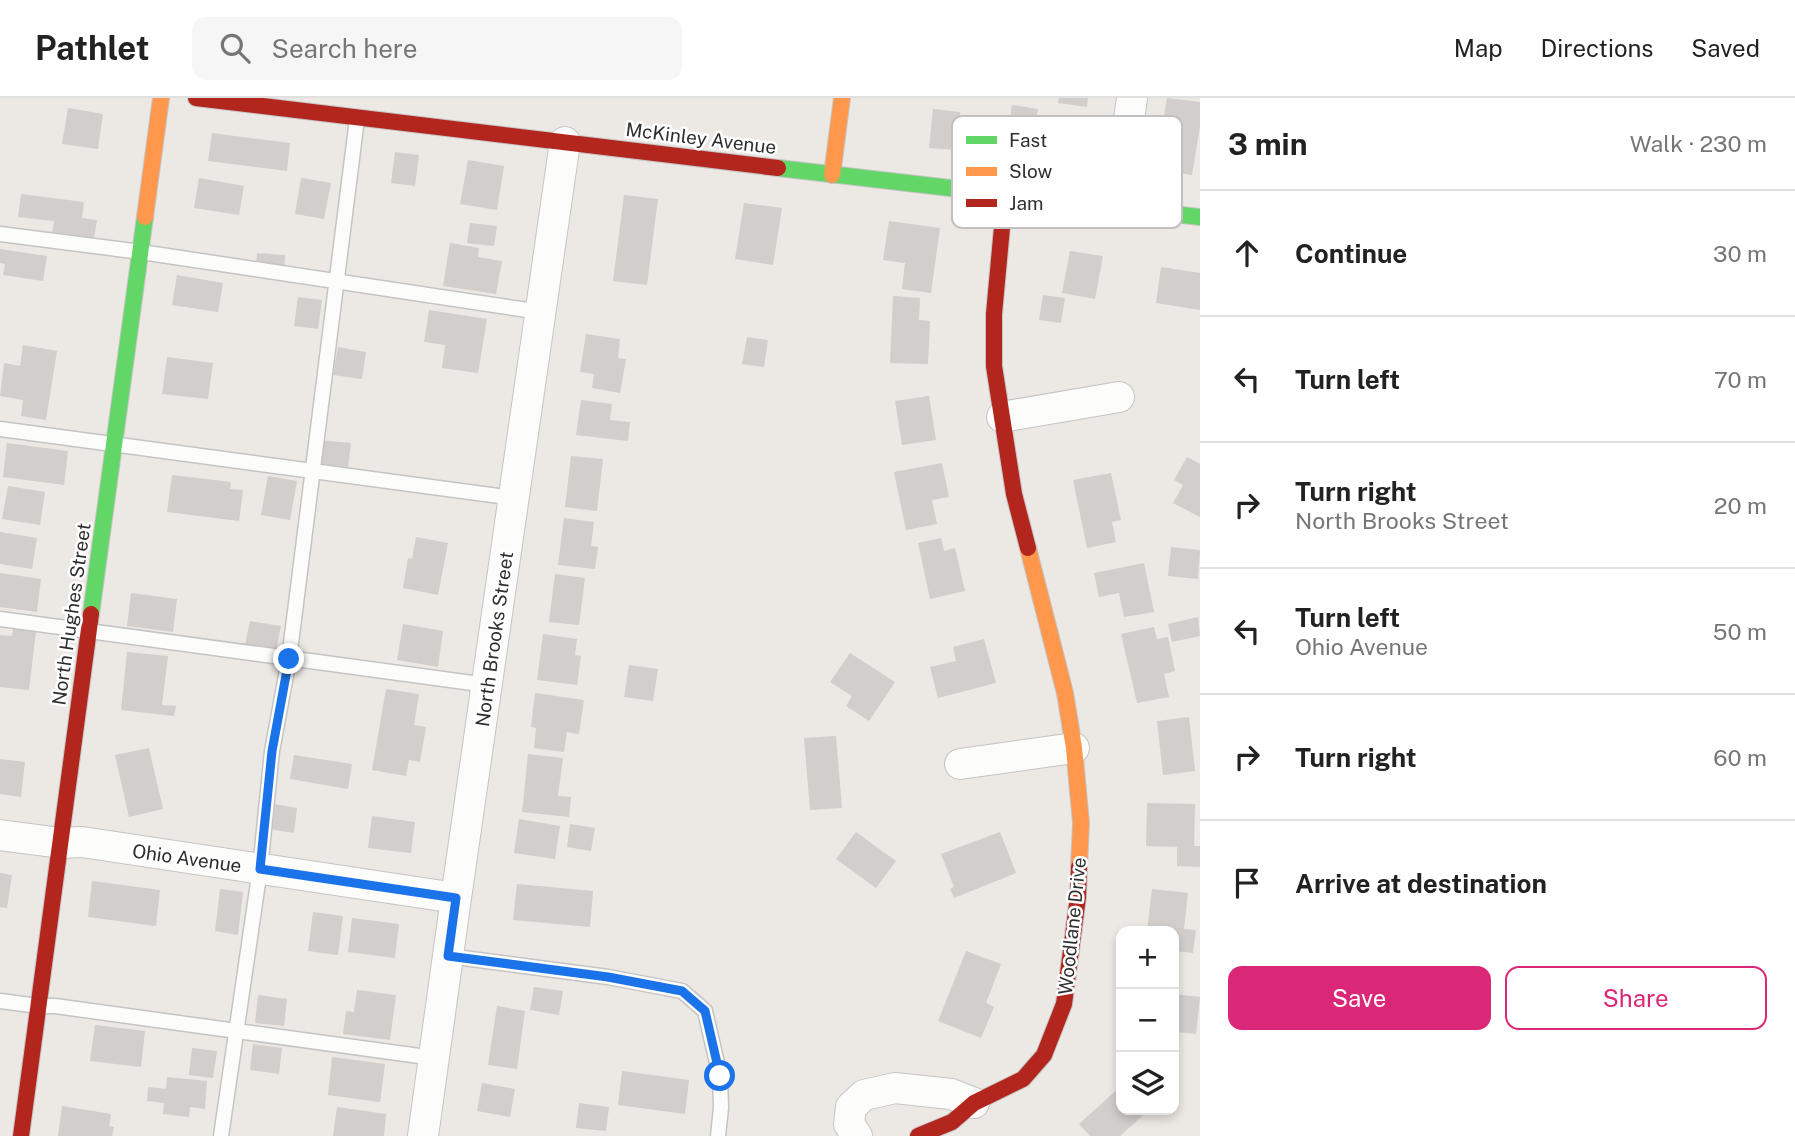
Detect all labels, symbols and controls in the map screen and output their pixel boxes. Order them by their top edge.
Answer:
search box [192,17,682,80]
text: Pathlet [35,29,150,67]
icon: search [216,29,254,67]
text: Search here [272,33,418,64]
text: Map [1454,34,1503,62]
text: Directions [1541,34,1653,62]
text: Saved [1691,34,1760,62]
legend [952,116,1182,228]
street label: McKinley Avenue [624,118,778,158]
text: 3 min [1228,126,1307,162]
text: Fast [1009,129,1047,151]
text: Walk · 230 m [1630,130,1767,157]
text: Slow [1009,160,1053,182]
text: Jam [1009,192,1043,214]
icon: ahead [1228,234,1266,272]
text: Continue [1295,238,1407,269]
text: 30 m [1713,240,1767,267]
icon: left [1228,360,1266,398]
text: Turn left [1295,364,1400,395]
text: 70 m [1714,366,1767,393]
text: Turn right [1295,476,1417,507]
icon: right [1228,486,1266,524]
text: 20 m [1714,492,1767,519]
text: North Brooks Street [1295,507,1509,534]
street label: North Hughes Street [47,521,95,707]
street label: North Brooks Street [471,550,517,728]
text: Turn left [1295,602,1400,633]
icon: left [1228,612,1266,650]
text: 50 m [1713,618,1767,645]
text: Ohio Avenue [1295,633,1428,660]
route end [273,643,304,674]
icon: right [1228,738,1266,776]
text: Turn right [1295,742,1417,773]
text: 60 m [1713,744,1767,771]
street label: Ohio Avenue [131,839,243,877]
street label: Woodlane Drive [1054,856,1090,996]
icon: arrive [1228,864,1266,902]
text: Arrive at destination [1295,868,1547,899]
map controls [1116,926,1179,1115]
button: + [1116,926,1179,989]
button: Save [1228,966,1491,1030]
button: Share [1505,966,1767,1030]
button: − [1116,989,1179,1052]
button: layers [1116,1052,1179,1115]
route start [704,1060,735,1091]

